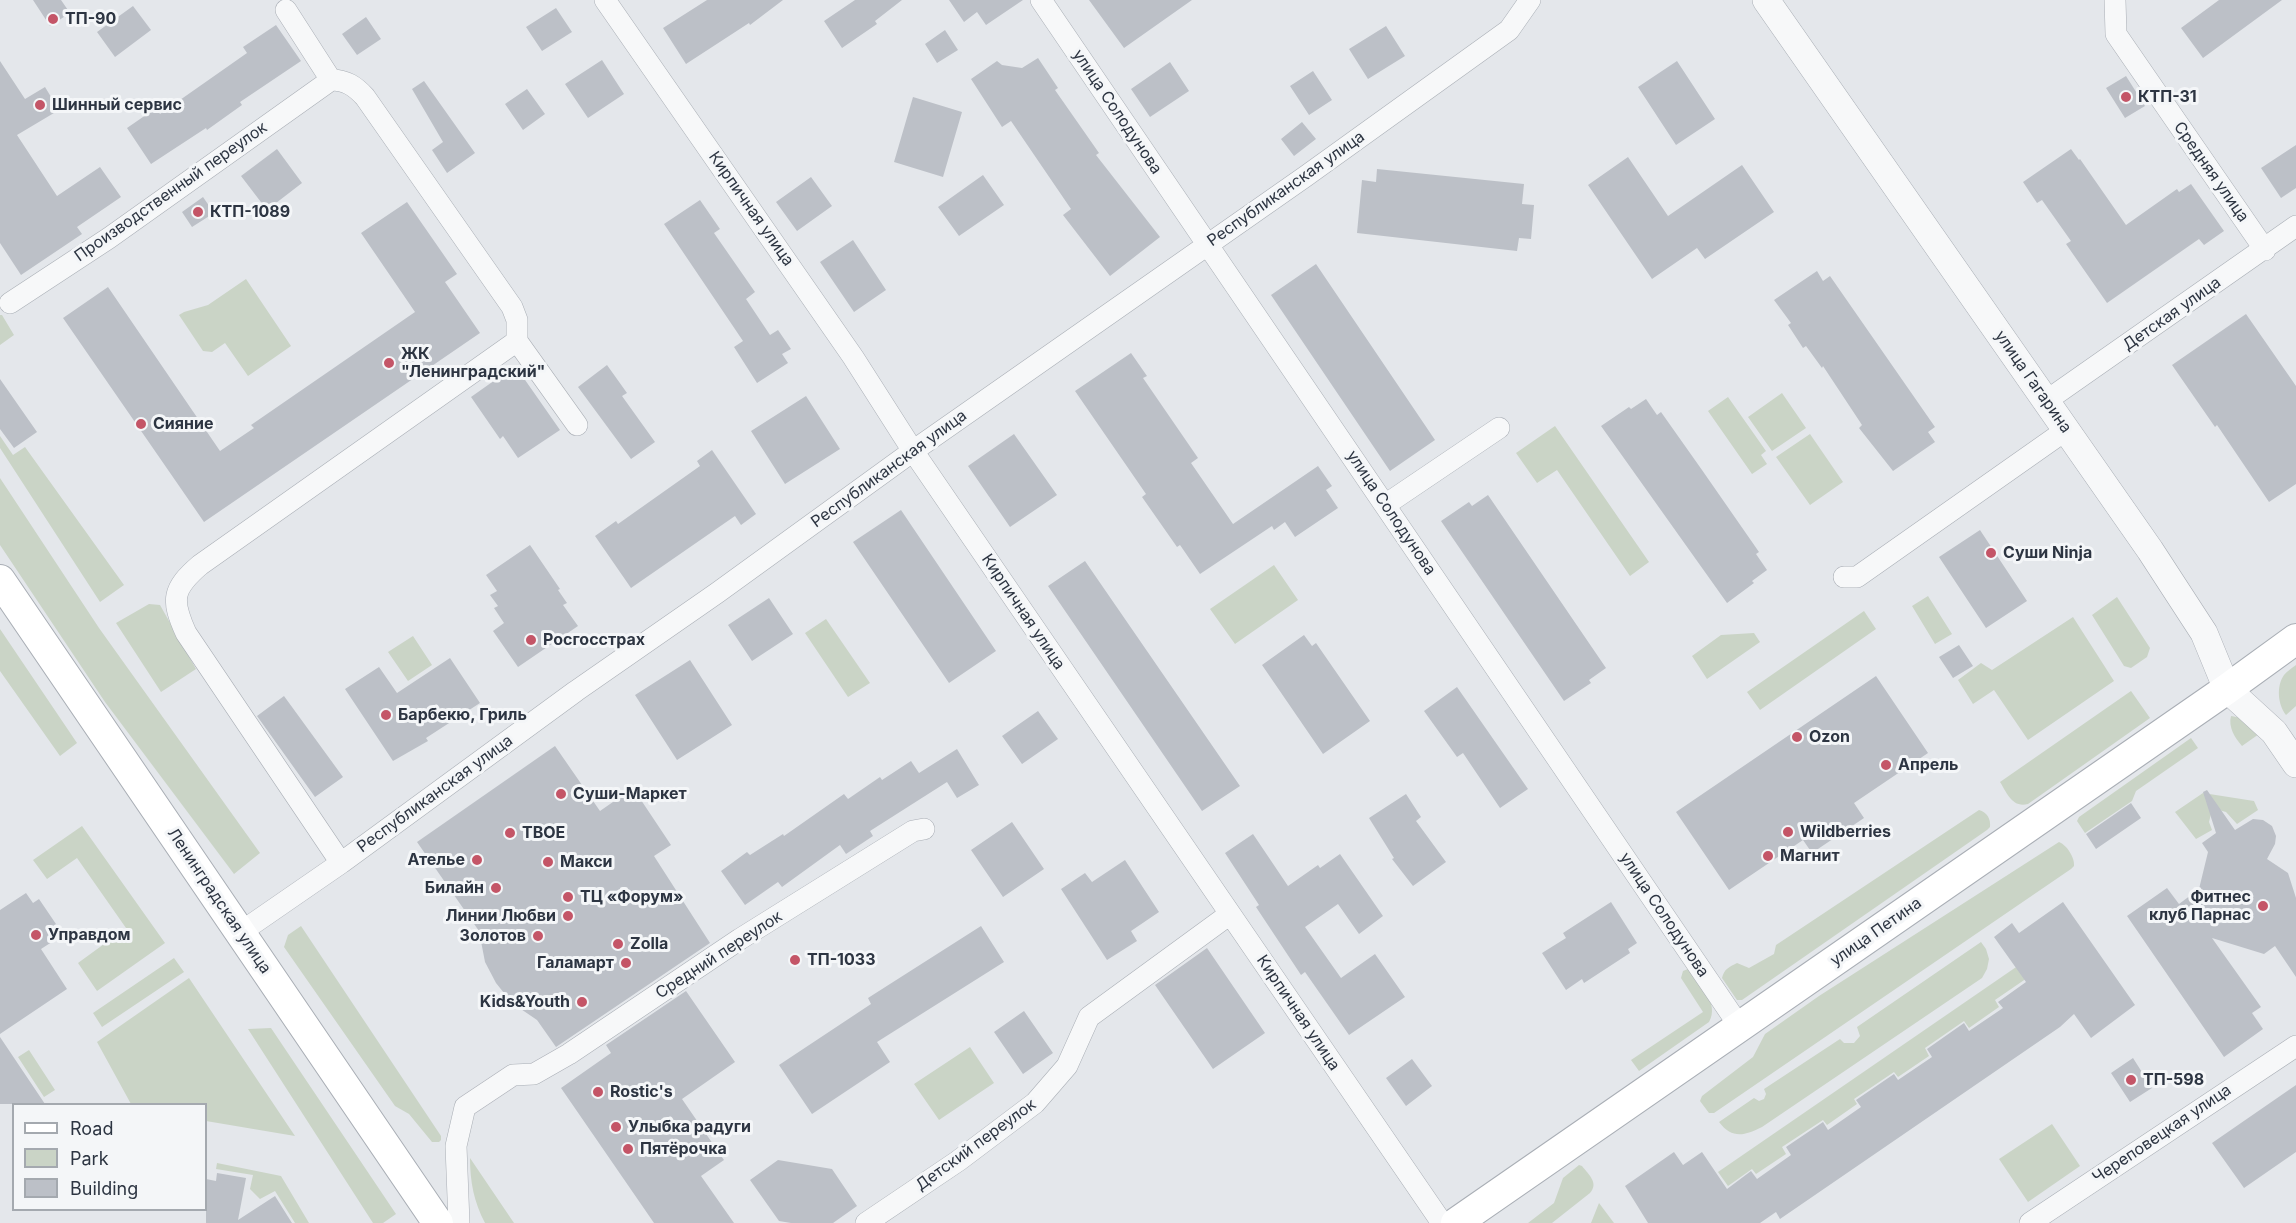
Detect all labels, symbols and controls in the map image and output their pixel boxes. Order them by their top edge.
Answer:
place label: ТП-90 [65,9,116,29]
marker: ТП-90 [46,12,60,26]
street label: улица Солодунова [1068,46,1166,178]
place label: КТП-31 [2138,87,2197,107]
marker: КТП-31 [2119,90,2133,104]
place label: Шинный сервис [52,95,182,115]
marker: Шинный сервис [33,98,47,112]
street label: Производственный переулок [71,118,271,266]
street label: Средняя улица [2169,118,2253,226]
street label: Республиканская улица [1204,127,1368,251]
street label: Кирпичная улица [704,148,798,270]
place label: КТП-1089 [210,202,290,222]
marker: КТП-1089 [191,205,205,219]
street label: Детская улица [2119,273,2225,355]
street label: улица Гагарина [1991,327,2075,437]
place label: ЖК "Ленинградский" [401,344,545,382]
marker: ЖК "Ленинградский" [382,356,396,370]
street label: Республиканская улица [807,406,971,532]
place label: Сияние [153,414,213,434]
marker: Сияние [134,417,148,431]
street label: улица Солодунова [1342,447,1440,579]
place label: Суши Ninja [2003,543,2092,563]
marker: Суши Ninja [1984,546,1998,560]
street label: Кирпичная улица [977,551,1069,673]
place label: Росгосстрах [543,630,645,650]
marker: Росгосстрах [524,633,538,647]
place label: Барбекю, Гриль [398,705,527,725]
marker: Барбекю, Гриль [379,708,393,722]
place label: Ozon [1809,727,1850,747]
marker: Ozon [1790,730,1804,744]
street label: Республиканская улица [353,731,517,857]
place label: Апрель [1898,755,1958,775]
marker: Апрель [1879,758,1893,772]
place label: Суши-Маркет [573,784,687,804]
marker: Суши-Маркет [554,787,568,801]
place label: Wildberries [1800,822,1891,842]
place label: ТВОЕ [522,823,565,843]
street label: Ленинградская улица [163,825,275,977]
marker: Wildberries [1781,825,1795,839]
marker: ТВОЕ [503,826,517,840]
place label: Магнит [1780,846,1840,866]
street label: улица Солодунова [1615,849,1713,981]
marker: Магнит [1761,849,1775,863]
place label: Ателье [408,850,465,870]
place label: Макси [560,852,613,872]
marker: Ателье [470,853,484,867]
marker: Макси [541,855,555,869]
place label: Билайн [425,878,484,898]
marker: Билайн [489,881,503,895]
place label: ТЦ «Форум» [580,887,683,907]
place label: Фитнес клуб Парнас [2149,887,2251,925]
marker: ТЦ «Форум» [561,890,575,904]
street label: улица Петина [1827,894,1925,970]
marker: Фитнес клуб Парнас [2256,899,2270,913]
place label: Линии Любви [446,906,556,926]
street label: Средний переулок [652,907,786,1003]
marker: Линии Любви [561,909,575,923]
place label: Управдом [48,925,131,945]
place label: Золотов [460,926,526,946]
marker: Управдом [29,928,43,942]
marker: Золотов [531,929,545,943]
place label: Zolla [630,934,668,954]
marker: Zolla [611,937,625,951]
place label: ТП-1033 [807,950,875,970]
street label: Кирпичная улица [1252,952,1344,1074]
place label: Галамарт [537,953,614,973]
marker: ТП-1033 [788,953,802,967]
marker: Галамарт [619,956,633,970]
place label: Kids&Youth [480,992,570,1012]
marker: Kids&Youth [575,995,589,1009]
place label: ТП-598 [2143,1070,2204,1090]
marker: ТП-598 [2124,1073,2138,1087]
street label: Череповецкая улица [2089,1080,2235,1188]
place label: Rostic's [610,1082,673,1102]
marker: Rostic's [591,1085,605,1099]
street label: Детский переулок [912,1095,1040,1195]
legend [12,1103,207,1211]
place label: Улыбка радуги [628,1117,751,1137]
text: Road [70,1118,113,1139]
marker: Улыбка радуги [609,1120,623,1134]
place label: Пятёрочка [640,1139,727,1159]
marker: Пятёрочка [621,1142,635,1156]
text: Park [70,1148,109,1169]
text: Building [70,1178,138,1199]

